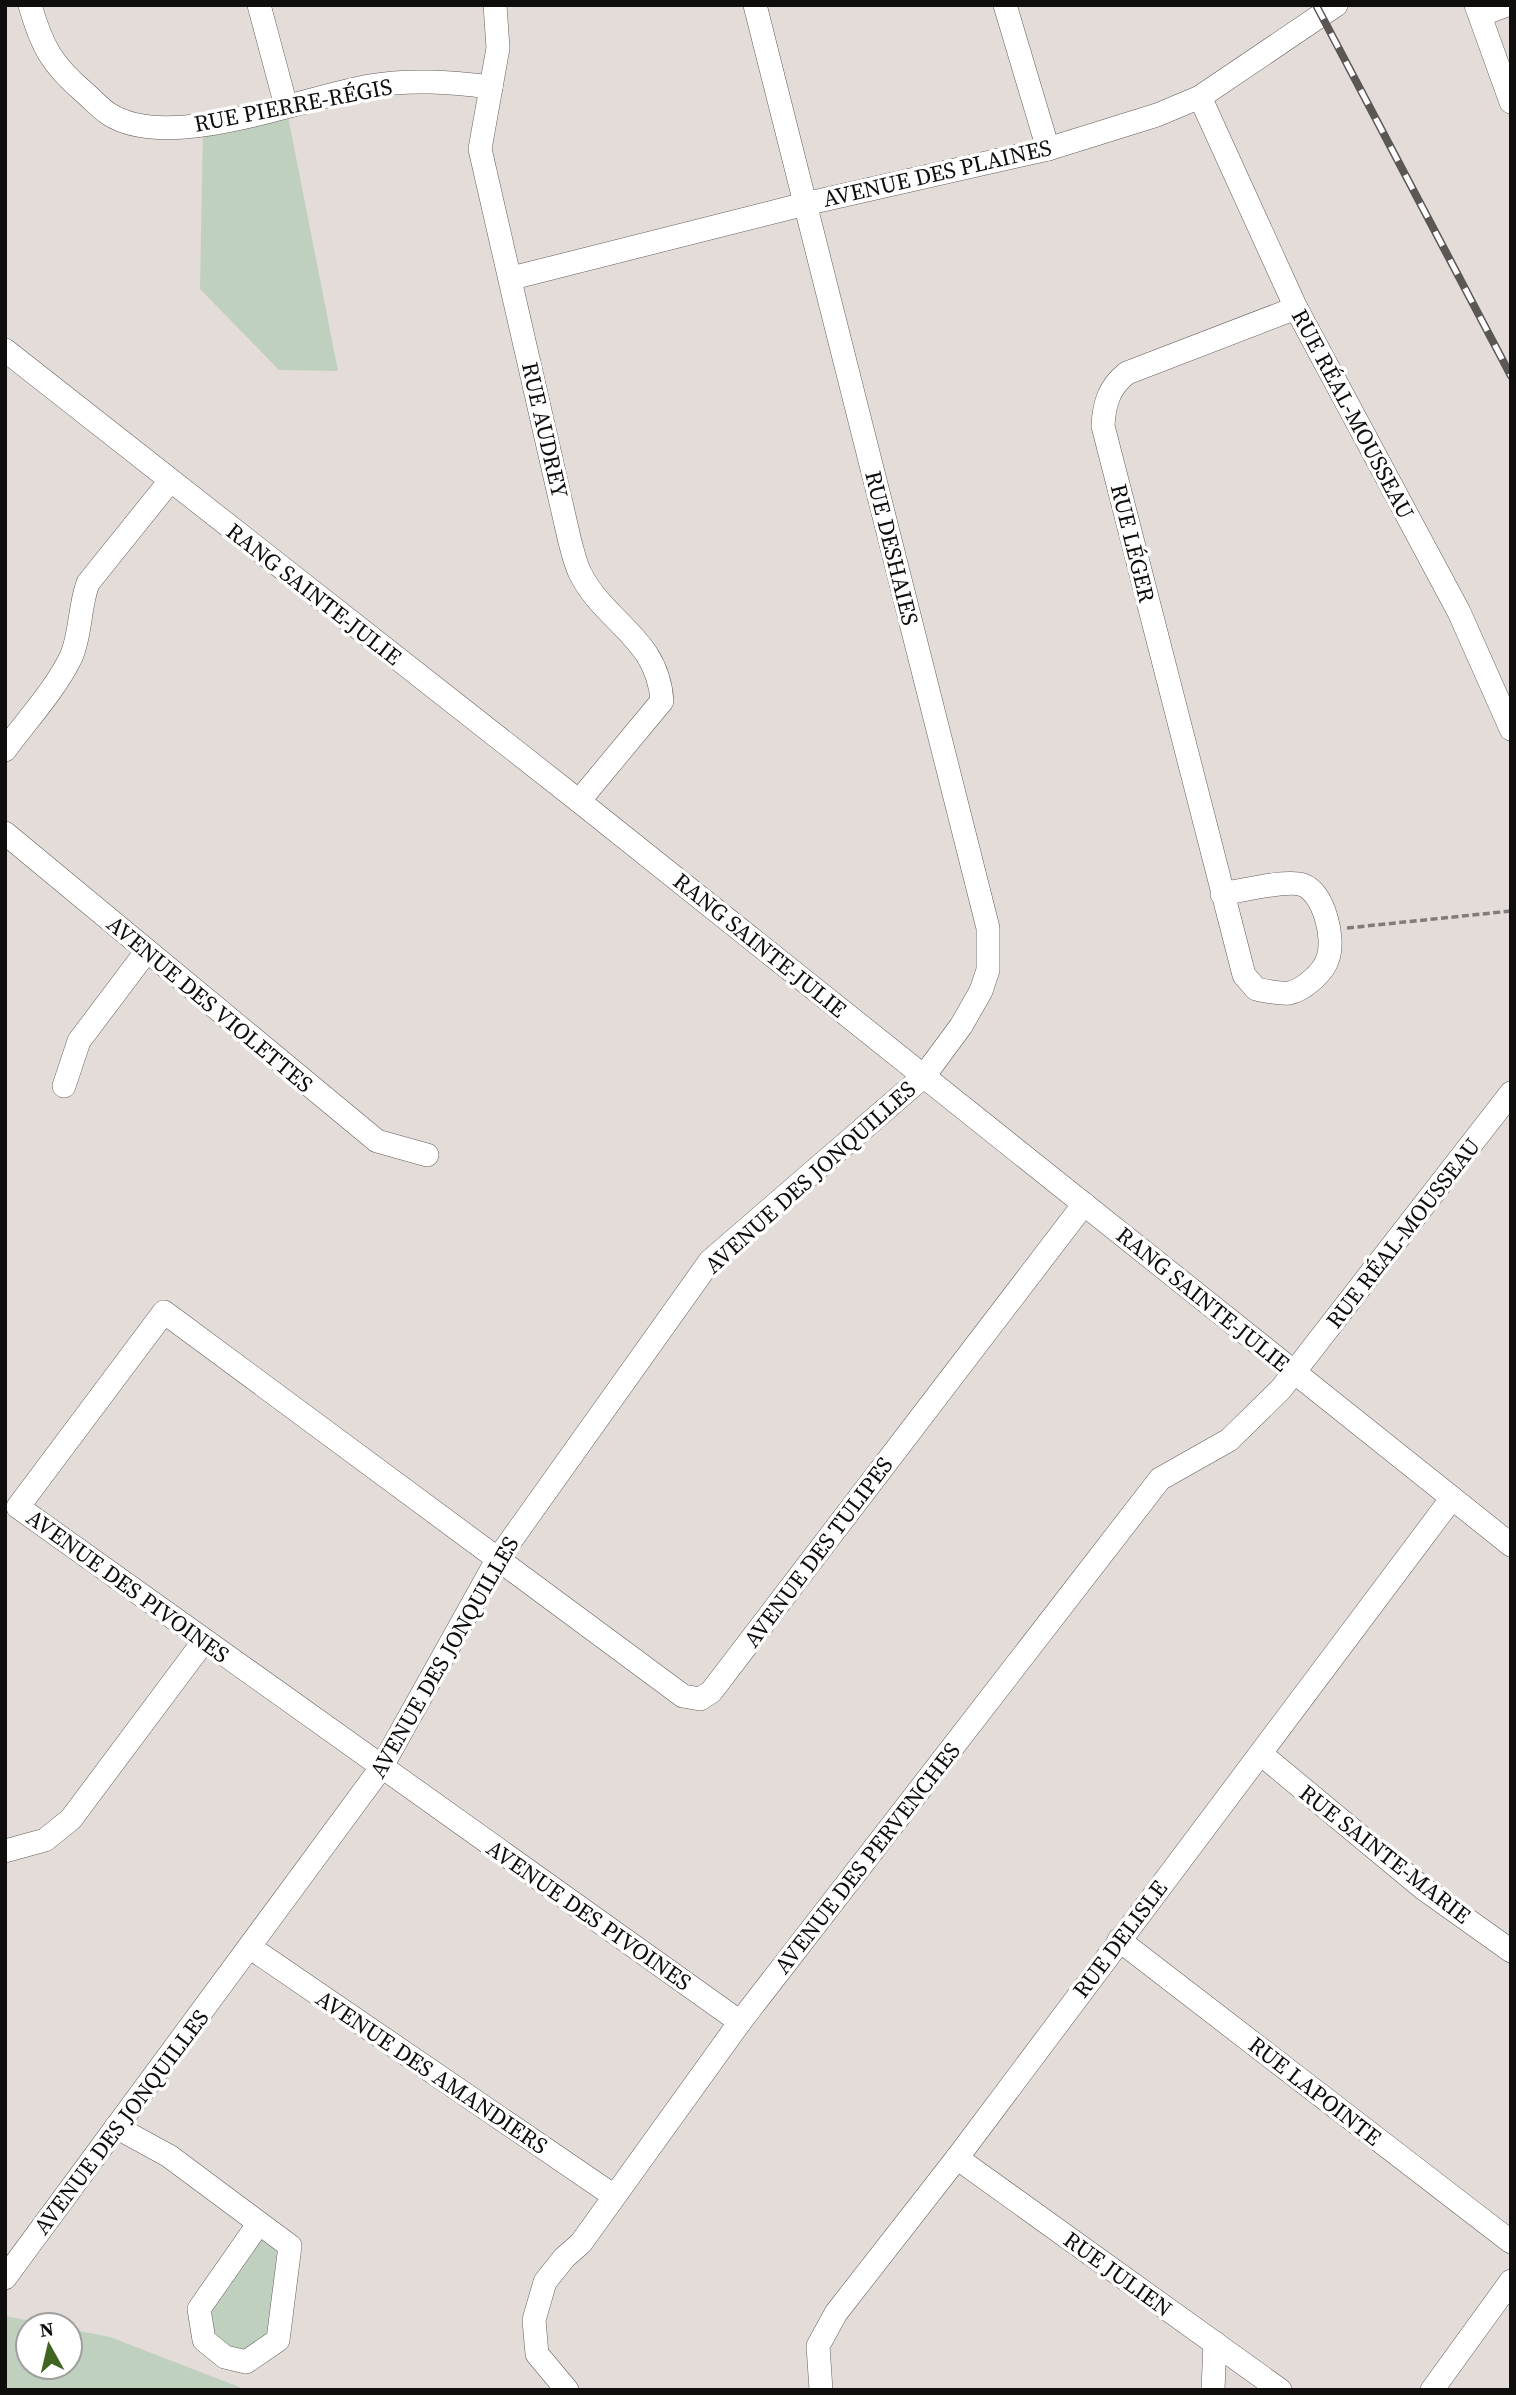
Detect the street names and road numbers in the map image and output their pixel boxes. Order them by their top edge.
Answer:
street label: RUE PIERRE-RÉGIS [191,70,395,140]
street label: AVENUE DES PLAINES [820,131,1054,215]
street label: RUE RÉAL-MOUSSEAU [1284,303,1422,525]
street label: RUE AUDREY [514,359,576,501]
street label: RUE DESHAIES [857,467,927,629]
street label: RUE LÉGER [1103,480,1163,606]
street label: RANG SAINTE-JULIE [220,515,408,673]
street label: RANG SAINTE-JULIE [667,865,854,1025]
street label: AVENUE DES VIOLETTES [100,908,320,1100]
street label: AVENUE DES JONQUILLES [697,1073,923,1281]
street label: RUE RÉAL-MOUSSEAU [1318,1131,1488,1335]
street label: RANG SAINTE-JULIE [1110,1219,1297,1379]
street label: AVENUE DES TULIPES [736,1450,900,1654]
street label: AVENUE DES PIVOINES [20,1501,236,1671]
street label: AVENUE DES JONQUILLES [362,1530,526,1784]
street label: AVENUE DES PERVENCHES [766,1736,968,1980]
street label: RUE SAINTE-MARIE [1293,1777,1477,1931]
street label: AVENUE DES PIVOINES [480,1832,698,1998]
street label: RUE DELISLE [1065,1873,1175,2004]
street label: AVENUE DES AMANDIERS [310,1982,554,2162]
street label: AVENUE DES JONQUILLES [26,2003,216,2241]
street label: RUE LAPOINTE [1242,2029,1388,2153]
street label: RUE JULIEN [1057,2224,1179,2324]

